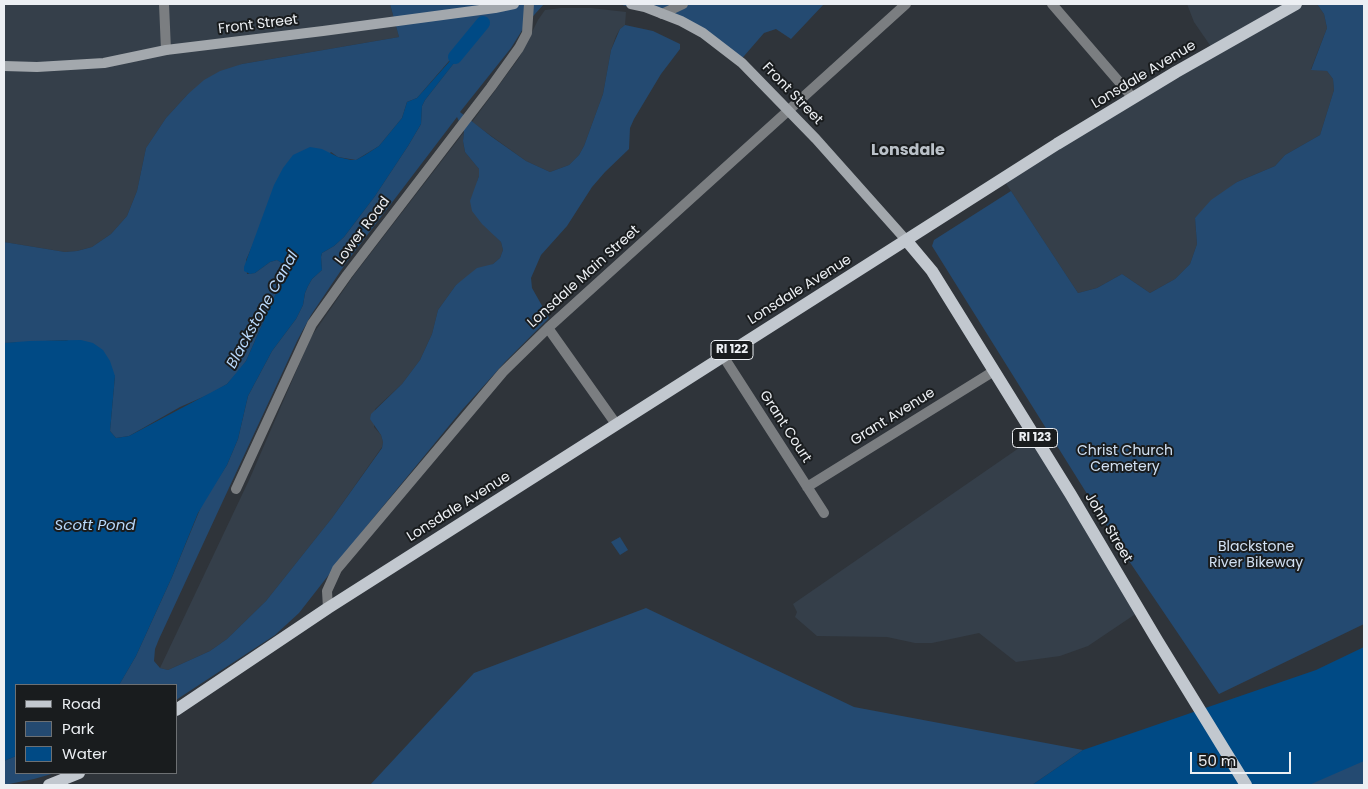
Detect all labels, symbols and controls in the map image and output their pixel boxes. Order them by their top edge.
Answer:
street label: Front Street [217,12,299,38]
street label: Lonsdale Avenue [1089,37,1199,113]
street label: Front Street [758,59,826,129]
district label: Lonsdale [871,141,945,161]
street label: Lower Road [332,194,394,268]
street label: Lonsdale Main Street [525,222,643,332]
water label: Blackstone Canal [223,248,303,372]
street label: Lonsdale Avenue [745,251,855,329]
road number: RI 122 [711,340,753,360]
street label: Grant Avenue [848,384,938,450]
street label: Grant Court [756,388,814,466]
road number: RI 123 [1012,428,1058,448]
park label: Christ Church Cemetery [1077,443,1173,476]
street label: Lonsdale Avenue [404,468,514,546]
street label: John Street [1080,490,1136,566]
water label: Scott Pond [55,517,135,535]
park label: Blackstone River Bikeway [1209,539,1303,572]
legend [15,684,178,774]
text: Road [62,693,101,714]
text: Park [62,718,94,739]
scale bar [1193,742,1294,774]
text: Water [62,743,107,764]
text: 50 m [1198,750,1236,771]

